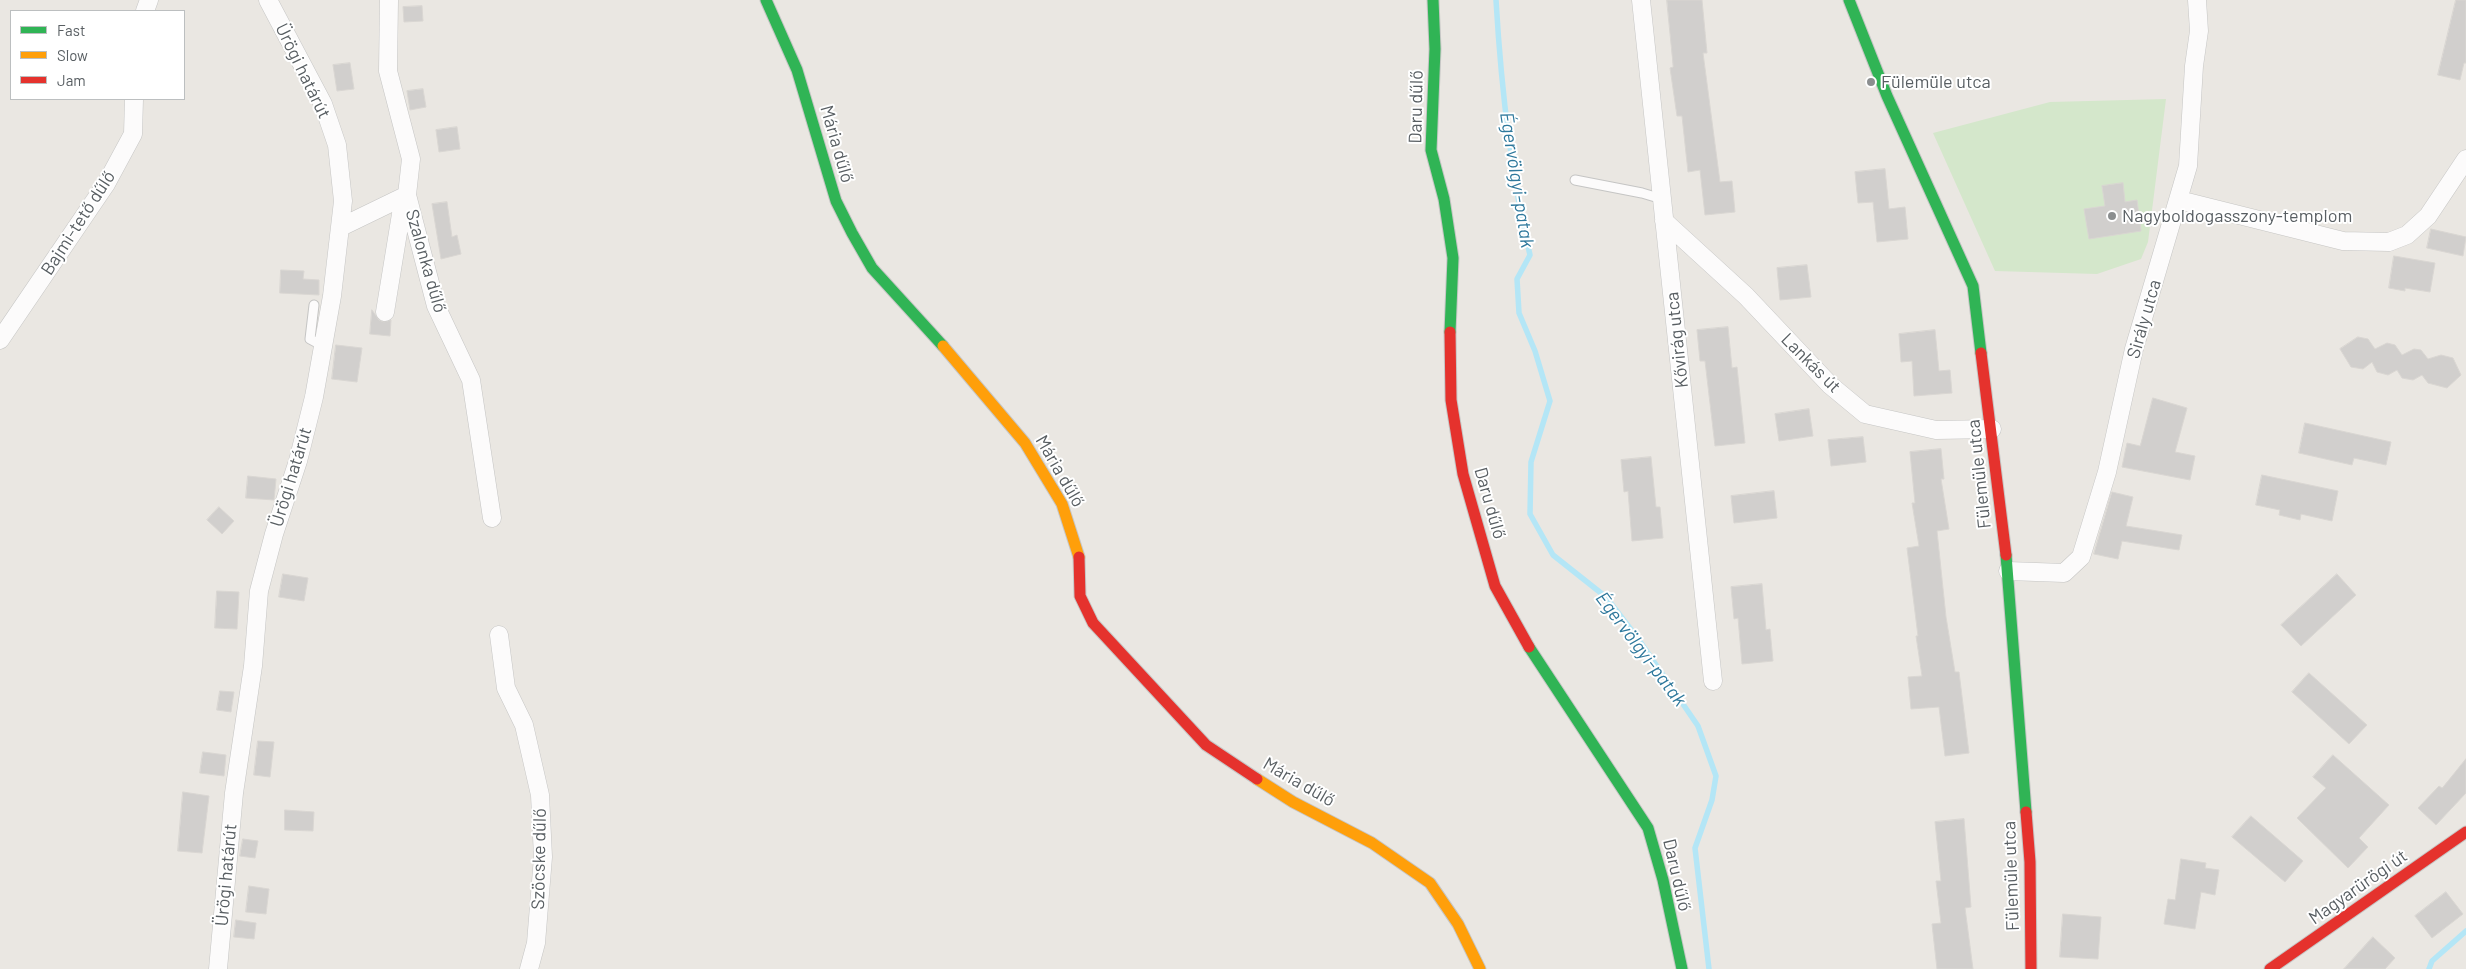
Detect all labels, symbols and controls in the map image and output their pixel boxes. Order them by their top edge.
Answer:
legend [10,10,185,100]
street label: Ürögi határút [271,20,335,122]
text: Fast [57,21,85,39]
text: Slow [57,46,88,64]
street label: Daru dűlő [1405,70,1427,144]
text: Jam [57,71,86,89]
place label: Fülemüle utca [1881,71,1991,93]
marker: Fülemüle utca [1865,76,1877,88]
street label: Mária dűlő [816,103,858,185]
water label: Égervölgyi-patak [1495,111,1539,249]
street label: Bajmi-tető dűlő [36,167,120,279]
place label: Nagyboldogasszony-templom [2122,205,2352,227]
street label: Szalonka dűlő [401,207,451,315]
marker: Nagyboldogasszony-templom [2106,210,2118,222]
street label: Sirály utca [2122,277,2166,361]
street label: Kővirág utca [1661,291,1693,389]
street label: Lankás út [1777,329,1845,397]
street label: Fülemüle utca [1963,418,1995,530]
street label: Ürögi határút [266,425,316,529]
street label: Mária dűlő [1031,431,1089,511]
street label: Daru dűlő [1470,465,1510,541]
water label: Égervölgyi-patak [1591,587,1691,711]
street label: Mária dűlő [1259,753,1339,811]
street label: Szöcske dűlő [527,808,551,910]
street label: Fülemüle utca [1998,821,2024,931]
street label: Ürögi határút [211,823,241,927]
street label: Daru dűlő [1658,837,1696,913]
street label: Magyarürögi út [2305,845,2411,929]

